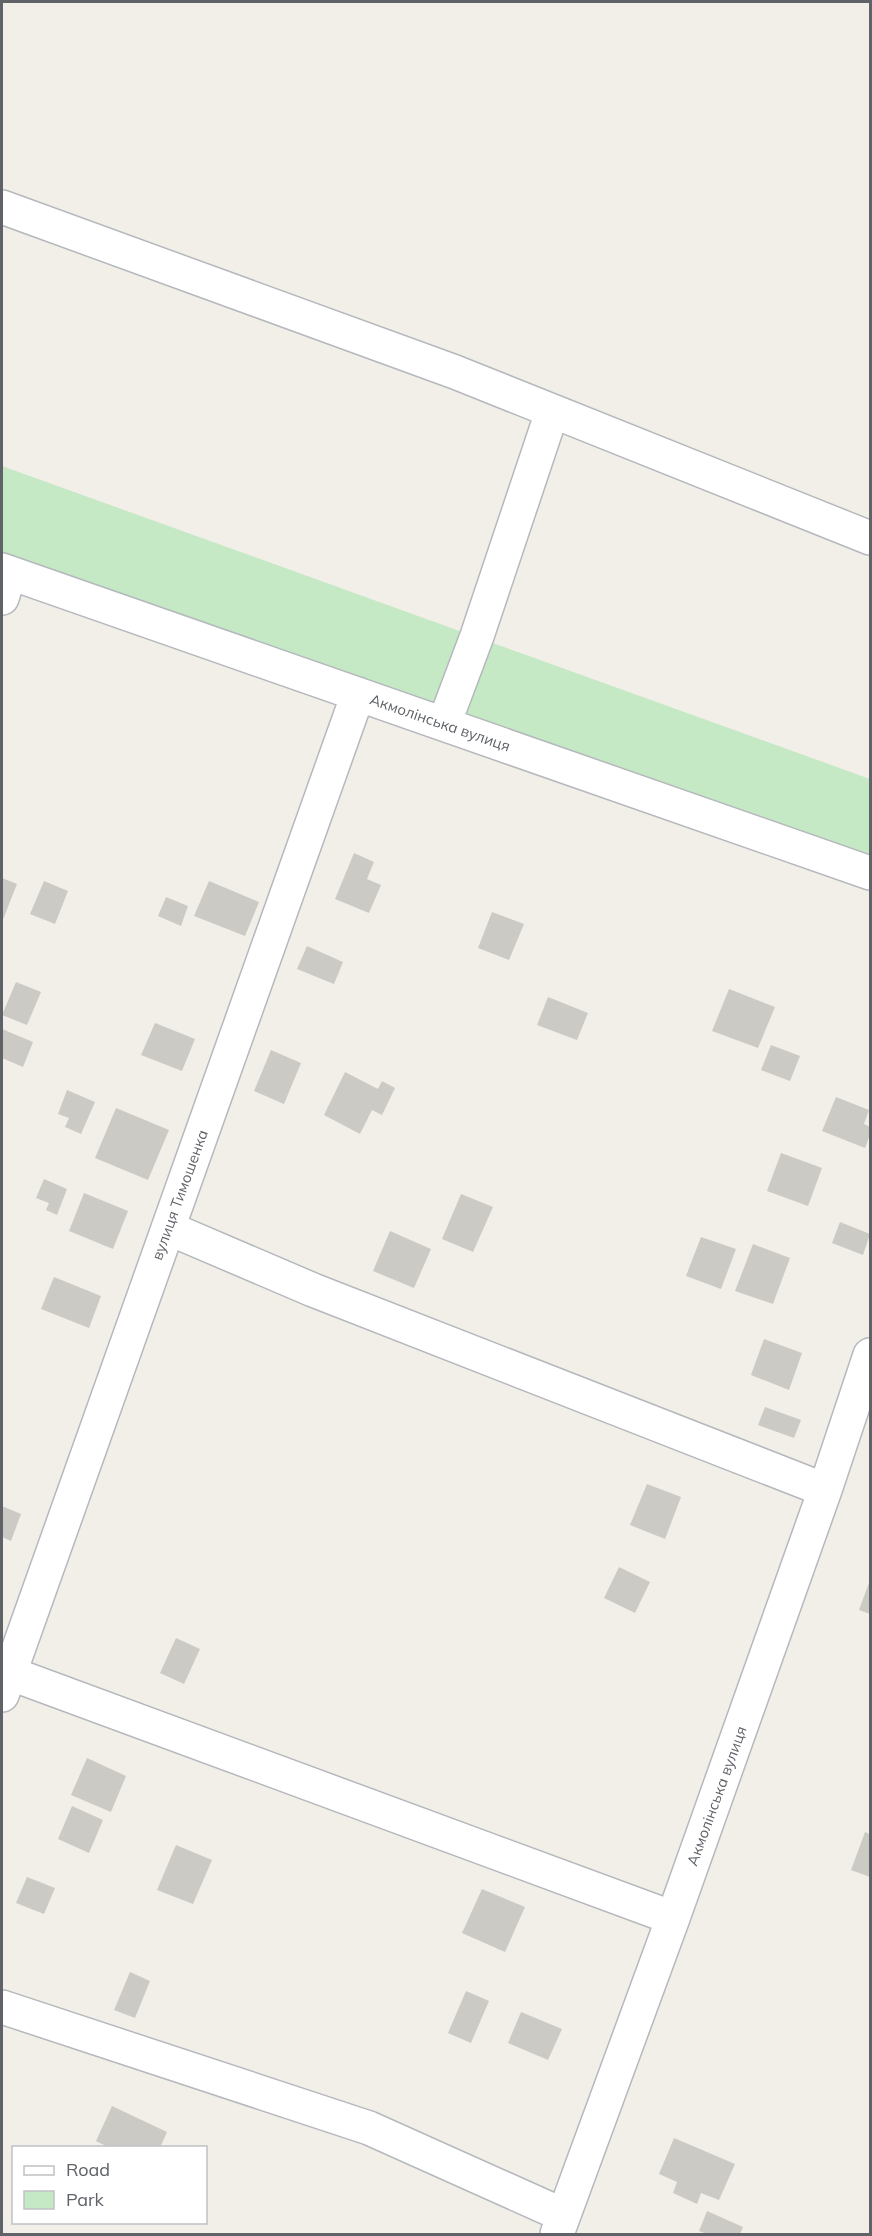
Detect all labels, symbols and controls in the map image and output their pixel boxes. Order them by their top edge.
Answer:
street label: Акмолінська вулиця [367,690,513,755]
street label: вулиця Тимошенка [147,1127,212,1263]
street label: Акмолінська вулиця [682,1723,751,1868]
legend [12,2146,207,2224]
text: Road [66,2158,110,2181]
text: Park [66,2188,105,2211]

